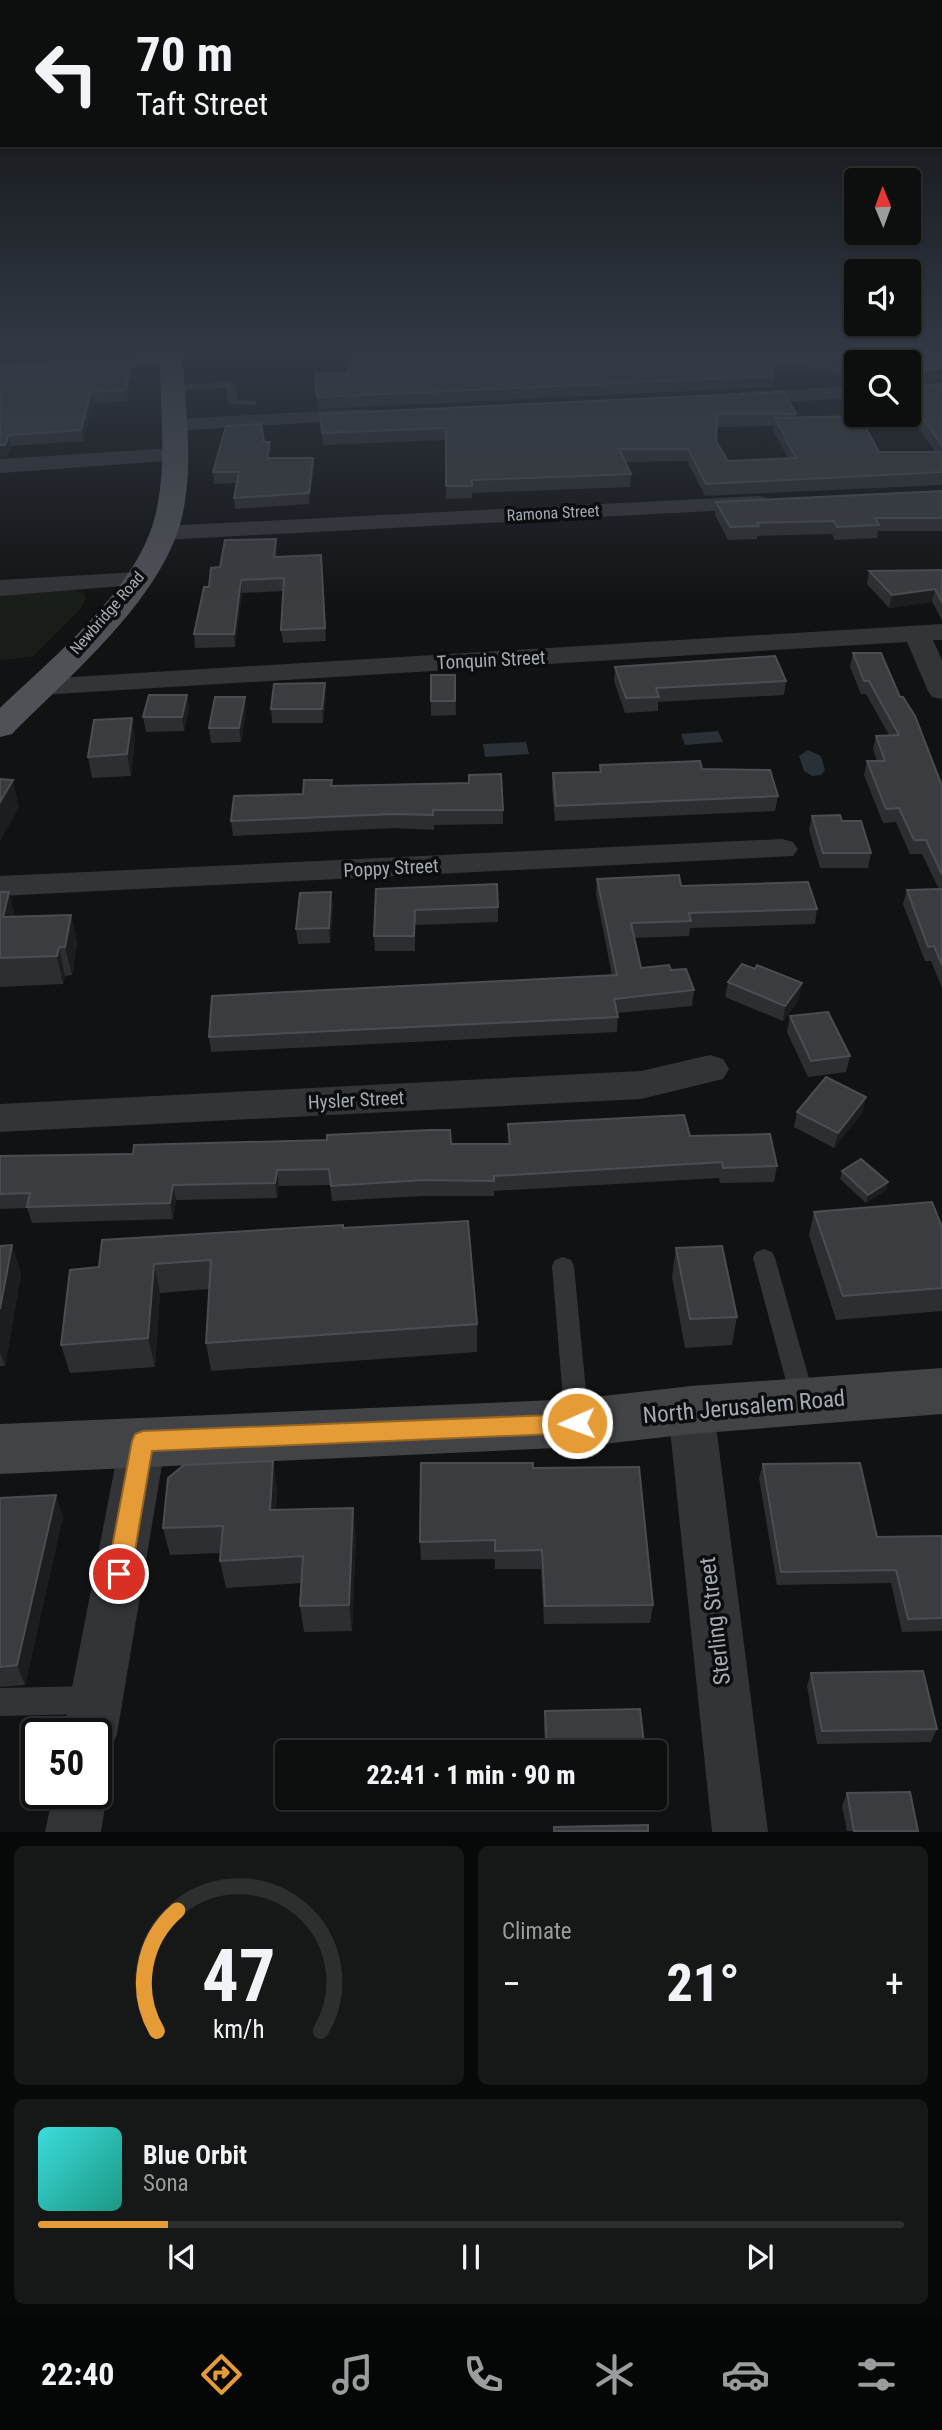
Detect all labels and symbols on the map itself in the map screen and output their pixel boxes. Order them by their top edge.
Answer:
north arrow [844,168,920,245]
street label: Ramona Street [506,501,600,525]
street label: Newbridge Road [66,568,148,658]
street label: Tonquin Street [436,646,546,674]
street label: Poppy Street [343,854,439,882]
street label: Hysler Street [307,1086,405,1114]
street label: North Jerusalem Road [642,1385,846,1429]
position arrow [540,1386,614,1460]
pin [89,1544,149,1604]
street label: Sterling Street [694,1555,736,1687]
speed limit sign: 50 [21,1718,112,1809]

